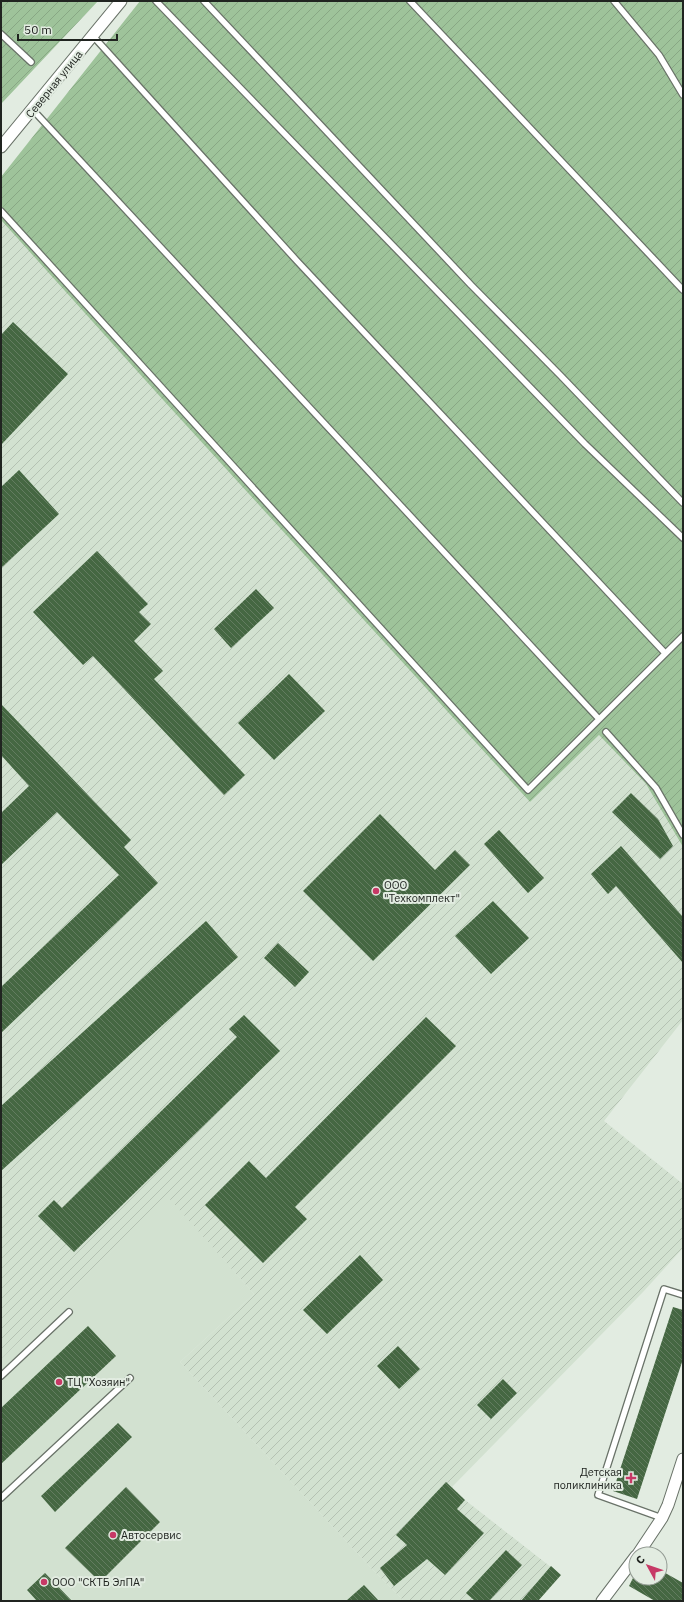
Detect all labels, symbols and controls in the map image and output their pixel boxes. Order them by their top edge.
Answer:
scale bar [18,16,117,42]
text: 50 m [24,22,52,37]
street label: Северная улица [23,47,86,121]
place label: ООО "Техкомплект" [384,878,460,905]
marker: ООО "Техкомплект" [371,886,381,896]
place label: ТЦ "Хозяин" [67,1375,130,1389]
marker: ТЦ "Хозяин" [54,1377,64,1387]
place label: Детская поликлиника [553,1465,622,1492]
marker: Детская поликлиника [625,1472,637,1484]
place label: Автосервис [121,1528,182,1542]
marker: Автосервис [108,1530,118,1540]
north arrow [628,1546,668,1586]
text: С [633,1552,648,1567]
place label: ООО "СКТБ ЭлПА" [52,1575,144,1589]
marker: ООО "СКТБ ЭлПА" [39,1577,49,1587]

